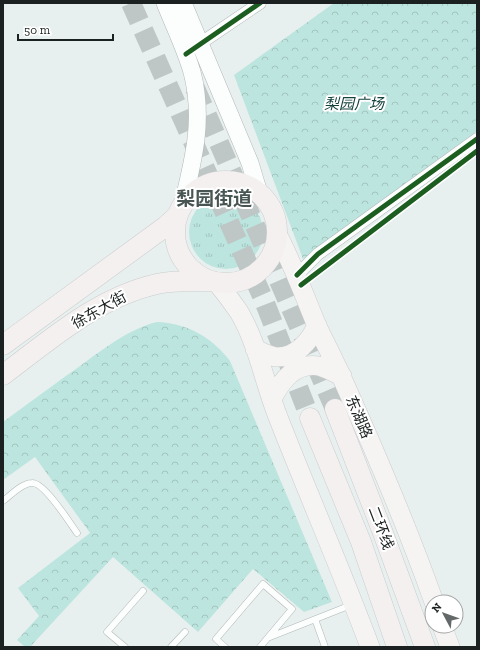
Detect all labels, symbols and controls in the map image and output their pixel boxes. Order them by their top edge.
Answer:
scale bar [18,16,113,42]
text: 50 m [24,23,51,37]
park label: 梨园广场 [324,95,386,113]
district label: 梨园街道 [176,187,252,210]
street label: 徐东大街 [68,288,130,332]
street label: 东湖路 [342,393,376,441]
street label: 二环线 [365,504,397,552]
north arrow [424,594,464,634]
text: N [429,600,445,615]

